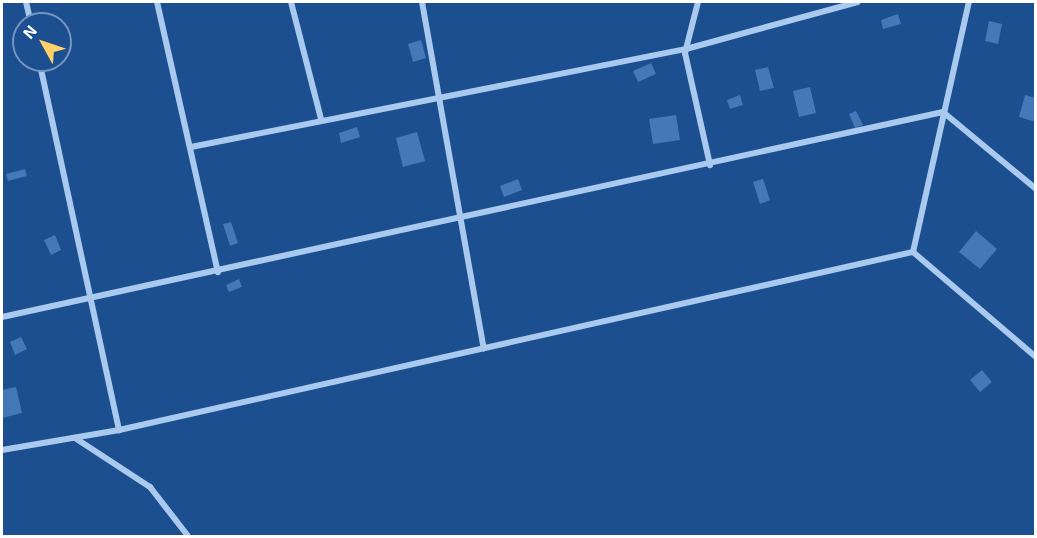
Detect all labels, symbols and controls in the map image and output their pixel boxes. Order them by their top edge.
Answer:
north arrow [12,12,72,72]
text: N [18,21,40,42]

